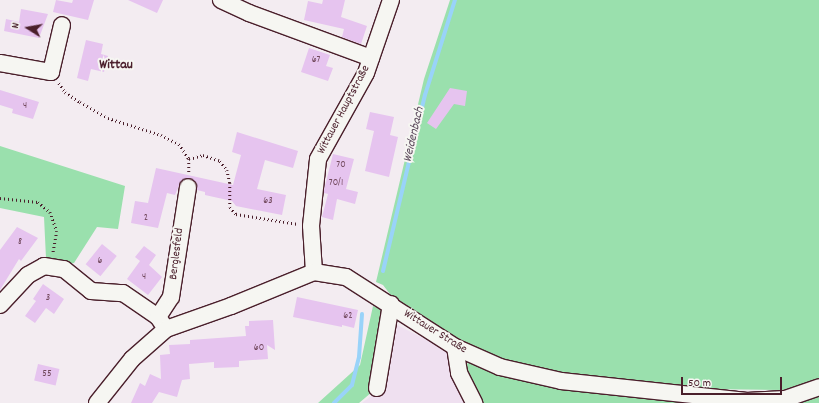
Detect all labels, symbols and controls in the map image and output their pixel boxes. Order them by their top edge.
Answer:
north arrow [8,8,48,48]
text: N [8,22,25,30]
house number: 67 [312,55,320,67]
district label: Wittau [99,57,133,73]
street label: Wittauer Hauptstraße [314,63,374,157]
house number: 4 [23,101,27,113]
water label: Weidenbach [401,106,429,164]
house number: 70 [336,160,346,172]
house number: 70/1 [329,178,343,190]
house number: 63 [263,196,273,208]
house number: 2 [144,213,148,225]
street label: Berglesfeld [167,227,187,281]
house number: 8 [18,237,22,249]
house number: 6 [98,256,102,268]
house number: 4 [142,272,146,284]
house number: 3 [46,293,50,305]
street label: Wittauer Straße [401,307,469,357]
house number: 62 [343,311,353,323]
house number: 60 [254,343,264,355]
house number: 55 [42,369,52,381]
scale bar [683,369,784,395]
text: 50 m [688,375,711,392]

